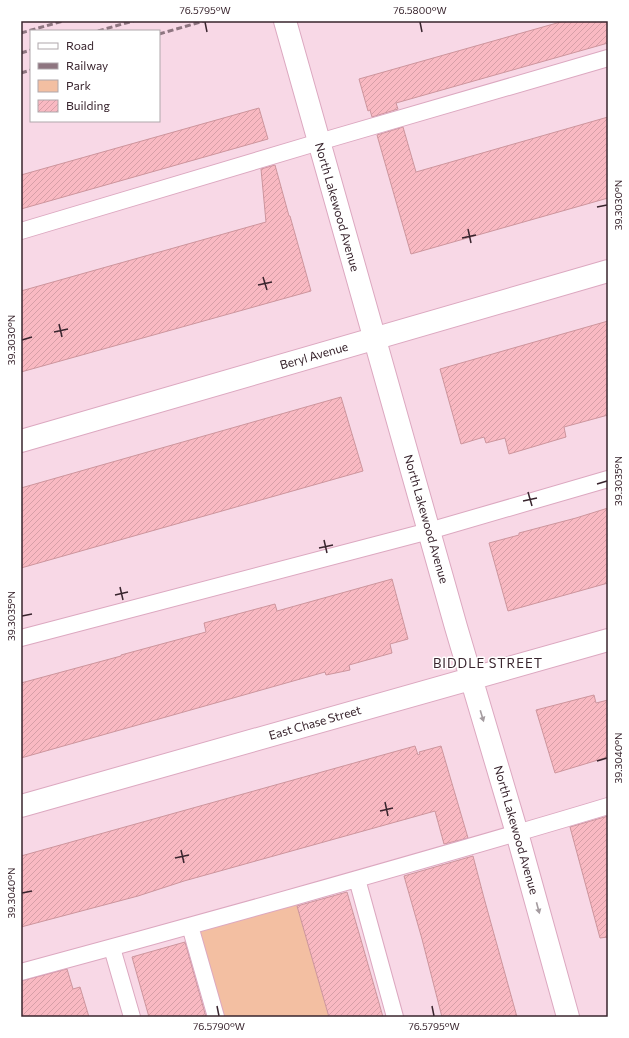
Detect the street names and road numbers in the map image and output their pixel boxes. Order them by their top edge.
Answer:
street label: North Lakewood Avenue [313,141,363,273]
street label: Beryl Avenue [278,339,350,371]
street label: North Lakewood Avenue [402,453,452,585]
street label: East Chase Street [267,702,363,742]
street label: North Lakewood Avenue [492,764,542,896]

